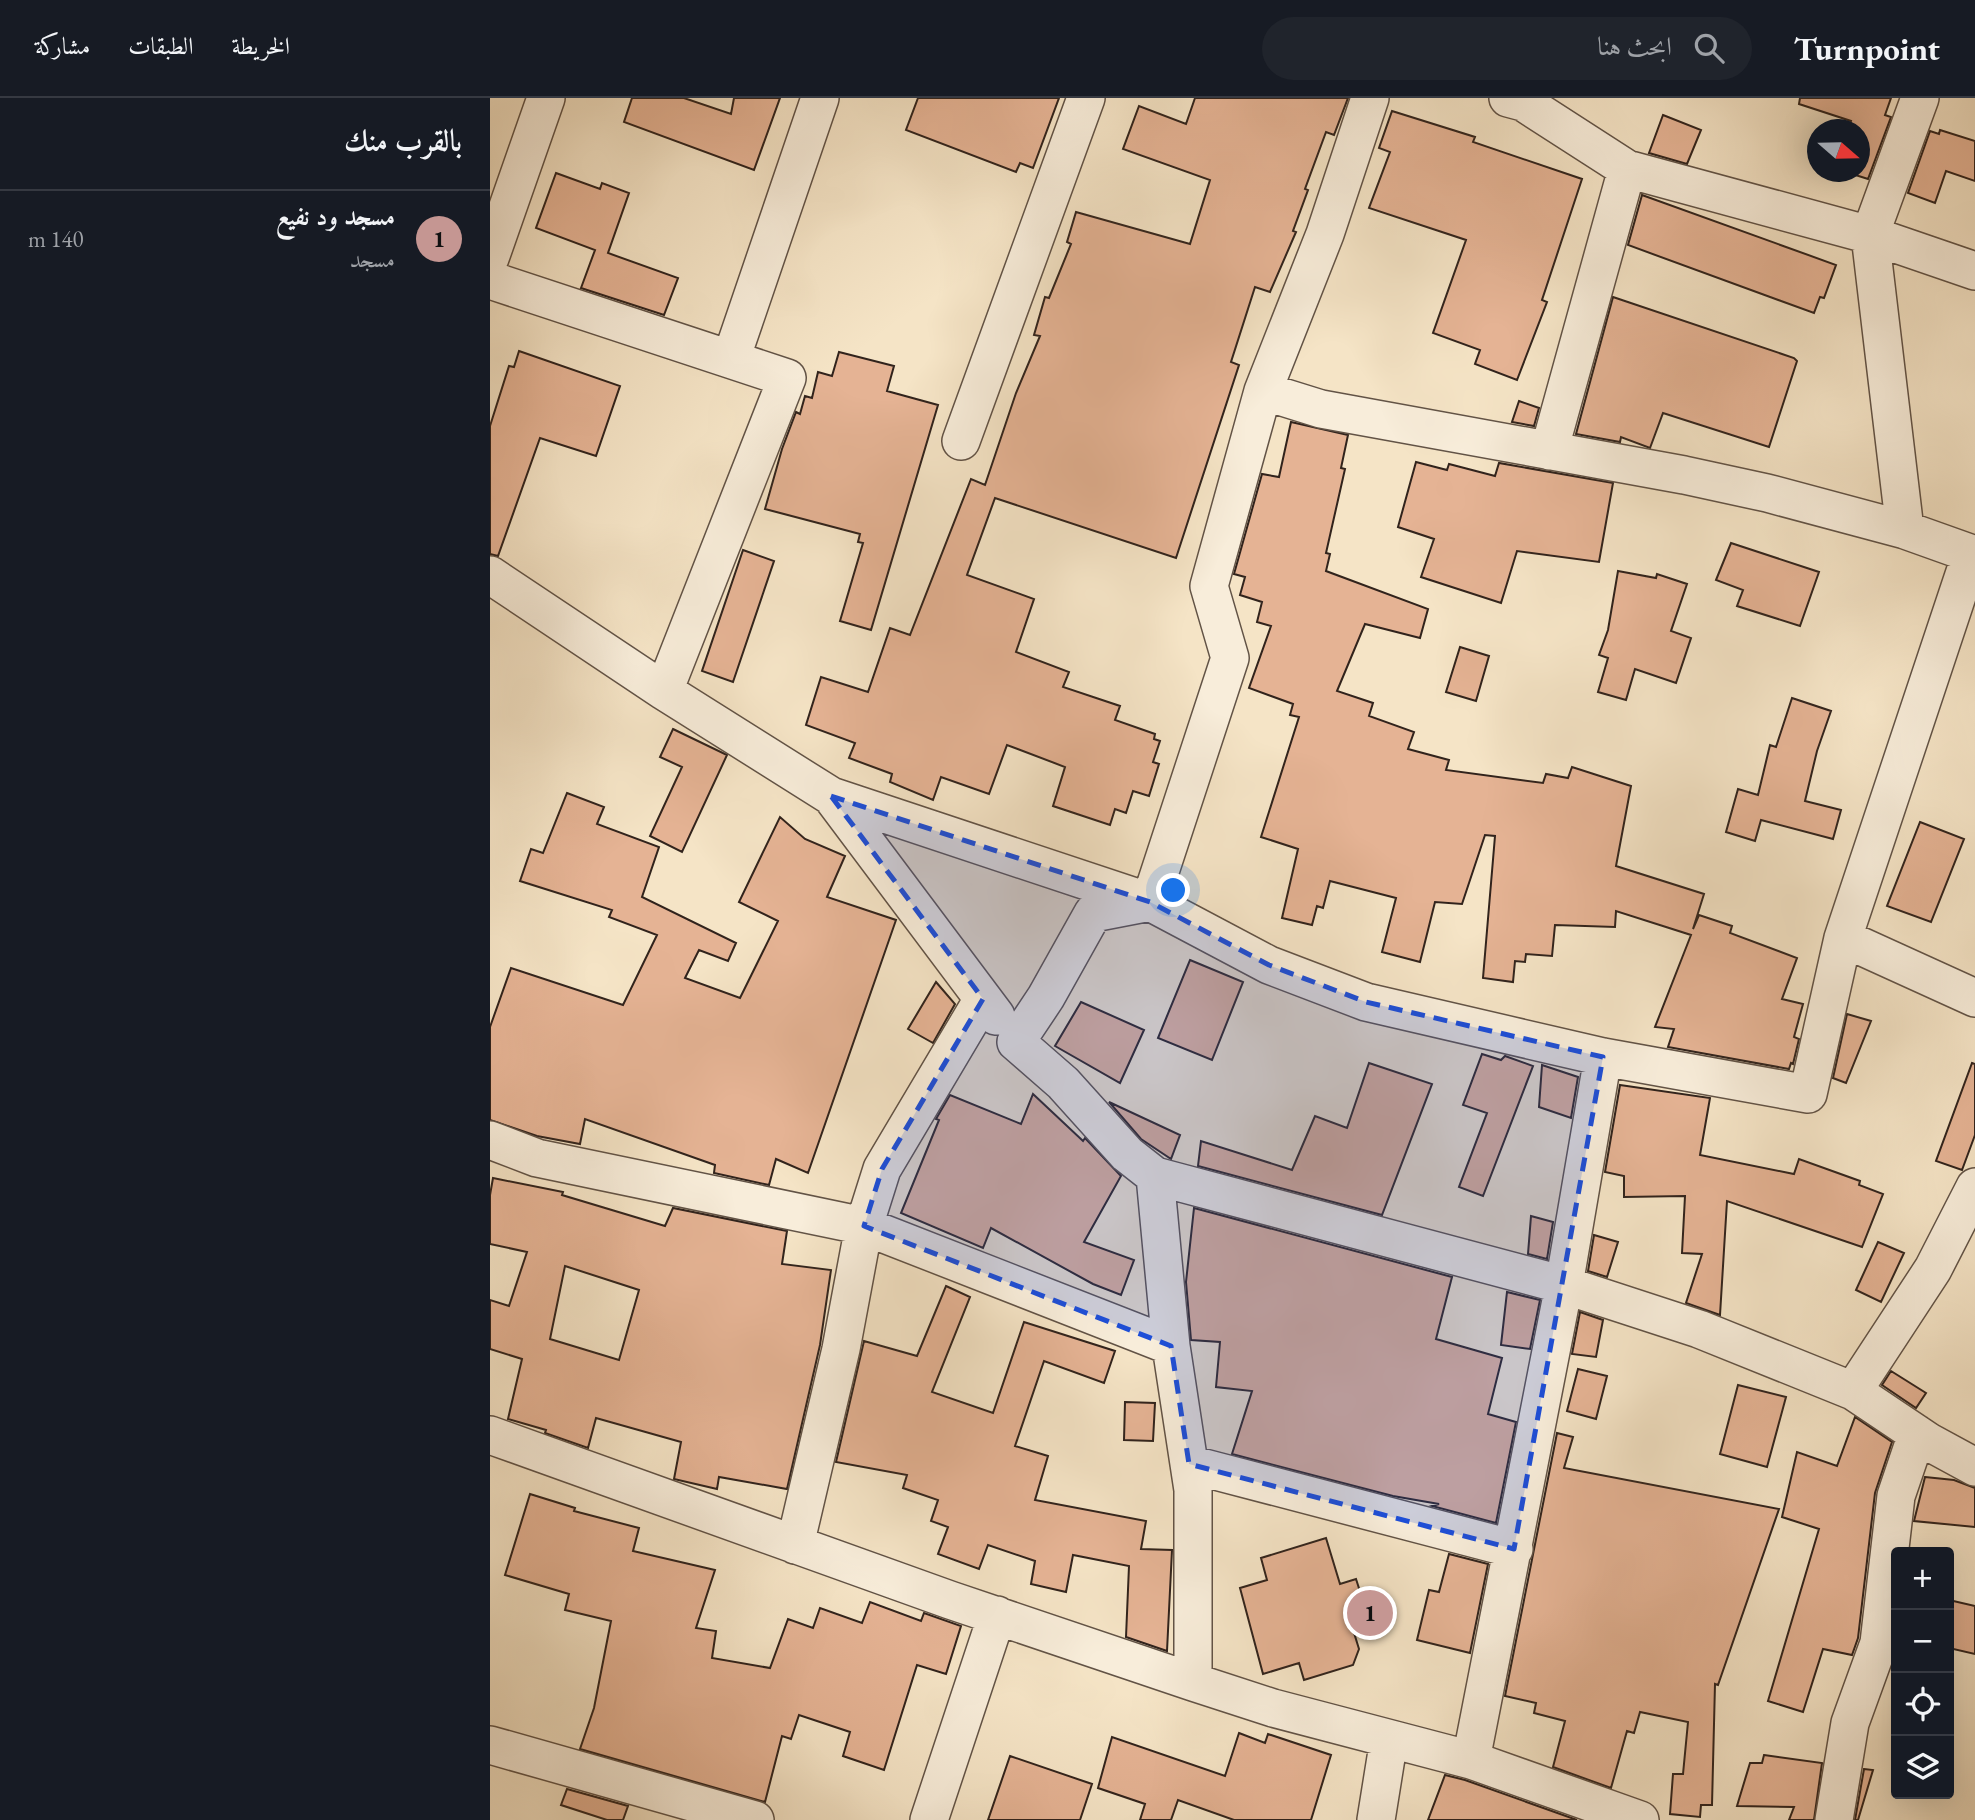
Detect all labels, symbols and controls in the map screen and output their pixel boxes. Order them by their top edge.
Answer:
search box [1262,17,1752,80]
text: Turnpoint [1794,27,1940,70]
text: ابحث هنا [1597,29,1672,63]
icon: search [1690,29,1728,67]
text: مشاركة [35,30,90,61]
text: الطبقات [128,30,194,61]
text: الخريطة [232,30,290,61]
north arrow [1807,119,1870,182]
text: بالقرب منك [344,121,462,160]
text: مسجد ود نفيع [276,199,395,233]
text: 140 m [28,224,84,254]
text: 1 [433,224,445,254]
text: مسجد [350,244,395,274]
your location [1156,873,1190,907]
map controls [1891,1547,1954,1799]
button: + [1891,1547,1954,1610]
pin: 1 [1347,1587,1393,1639]
button: − [1891,1610,1954,1673]
button: locate [1891,1673,1954,1736]
button: layers [1891,1736,1954,1799]

